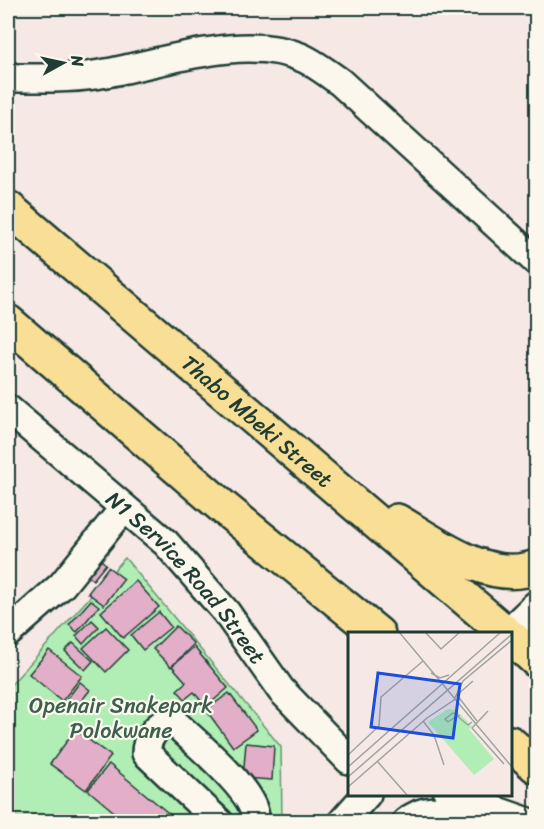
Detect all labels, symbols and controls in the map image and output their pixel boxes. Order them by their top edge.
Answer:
north arrow [33,33,93,93]
text: N [62,52,93,69]
street label: Thabo Mbeki Street [172,345,342,498]
street label: N1 Service Road Street [97,481,276,673]
inset map [348,632,511,796]
park label: Openair Snakepark Polokwane [29,686,213,750]

